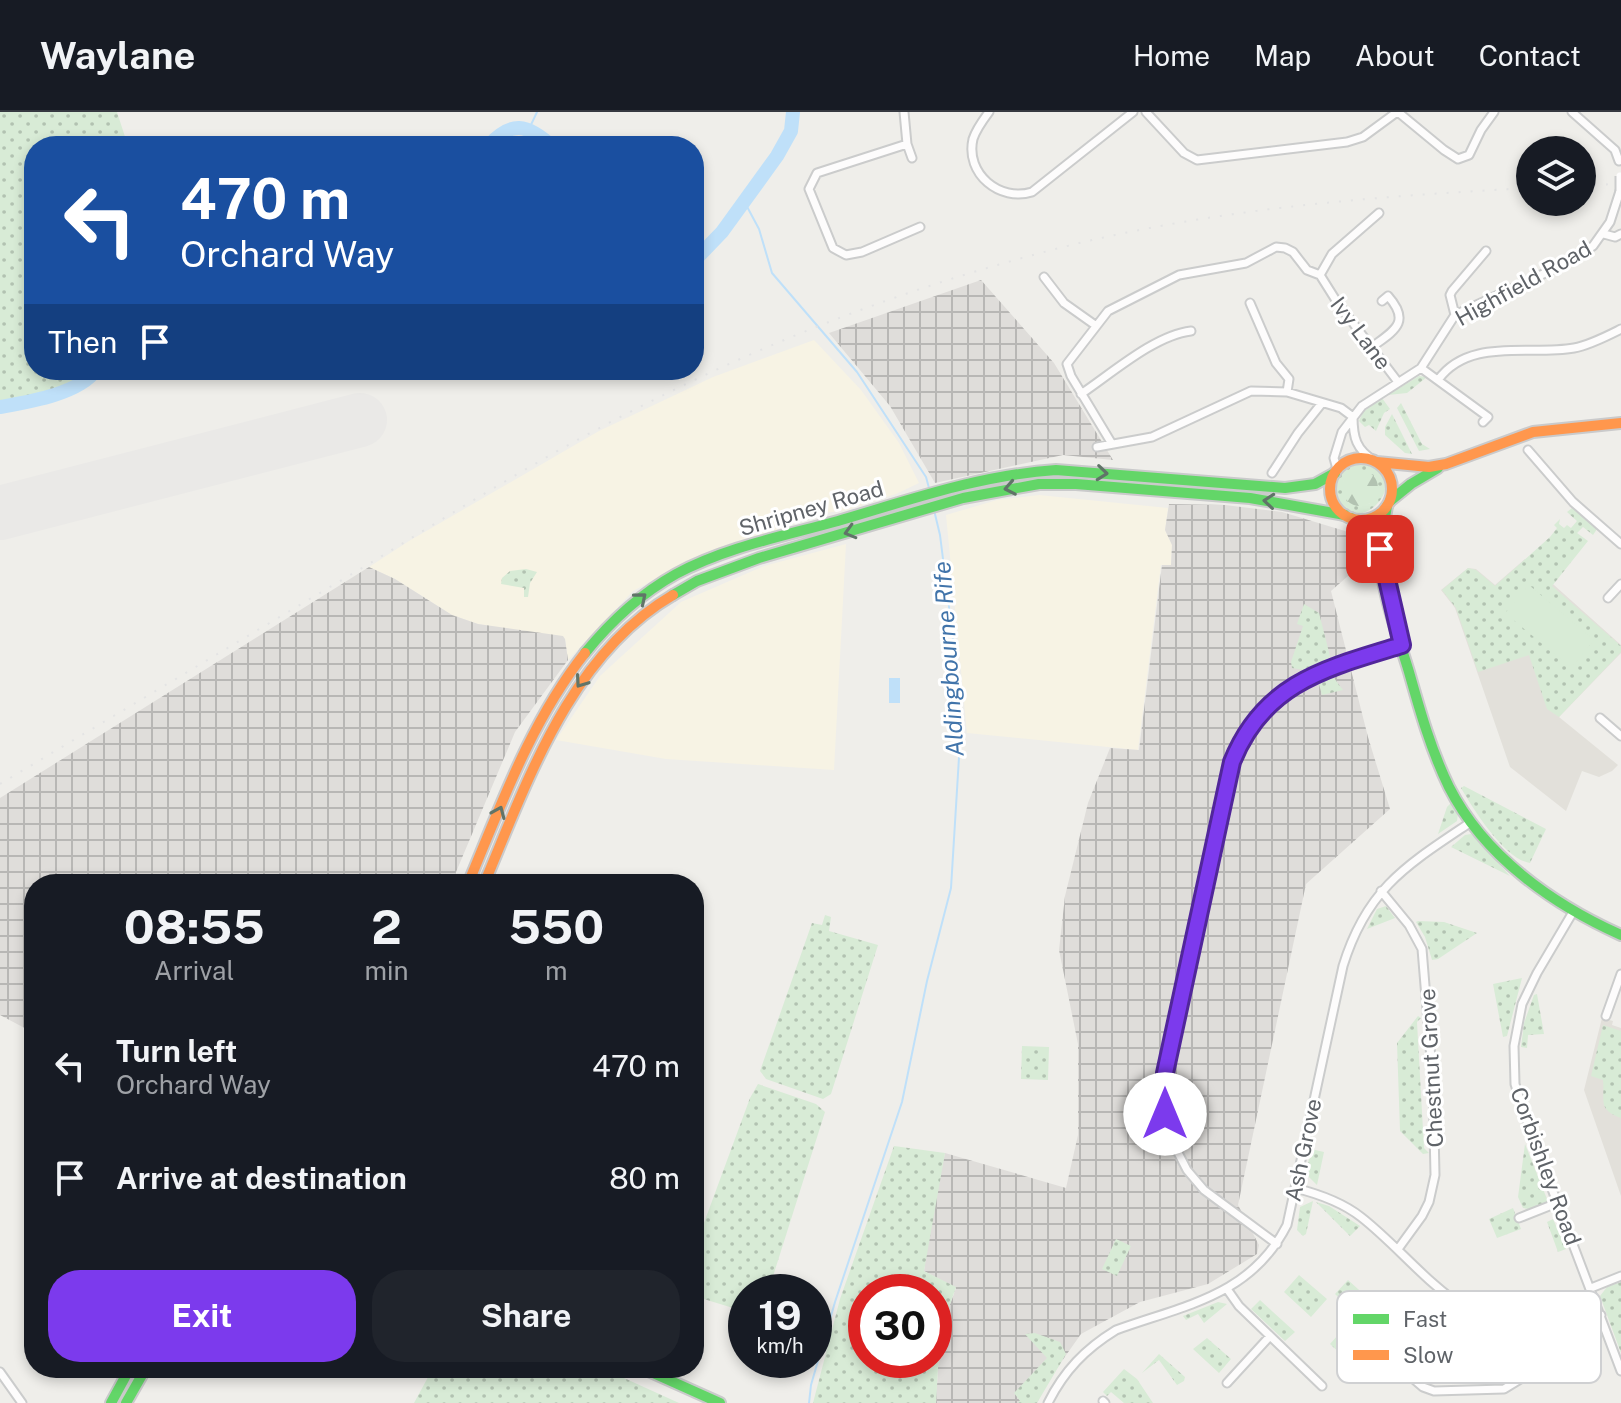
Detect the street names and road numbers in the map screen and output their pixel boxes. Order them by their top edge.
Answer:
street label: Highfield Road [1450,235,1596,331]
street label: Ivy Lane [1325,292,1397,374]
street label: Shripney Road [736,475,886,541]
street label: Chestnut Grove [1414,988,1448,1148]
street label: Corbishley Road [1505,1084,1587,1248]
street label: Ash Grove [1279,1096,1327,1204]

